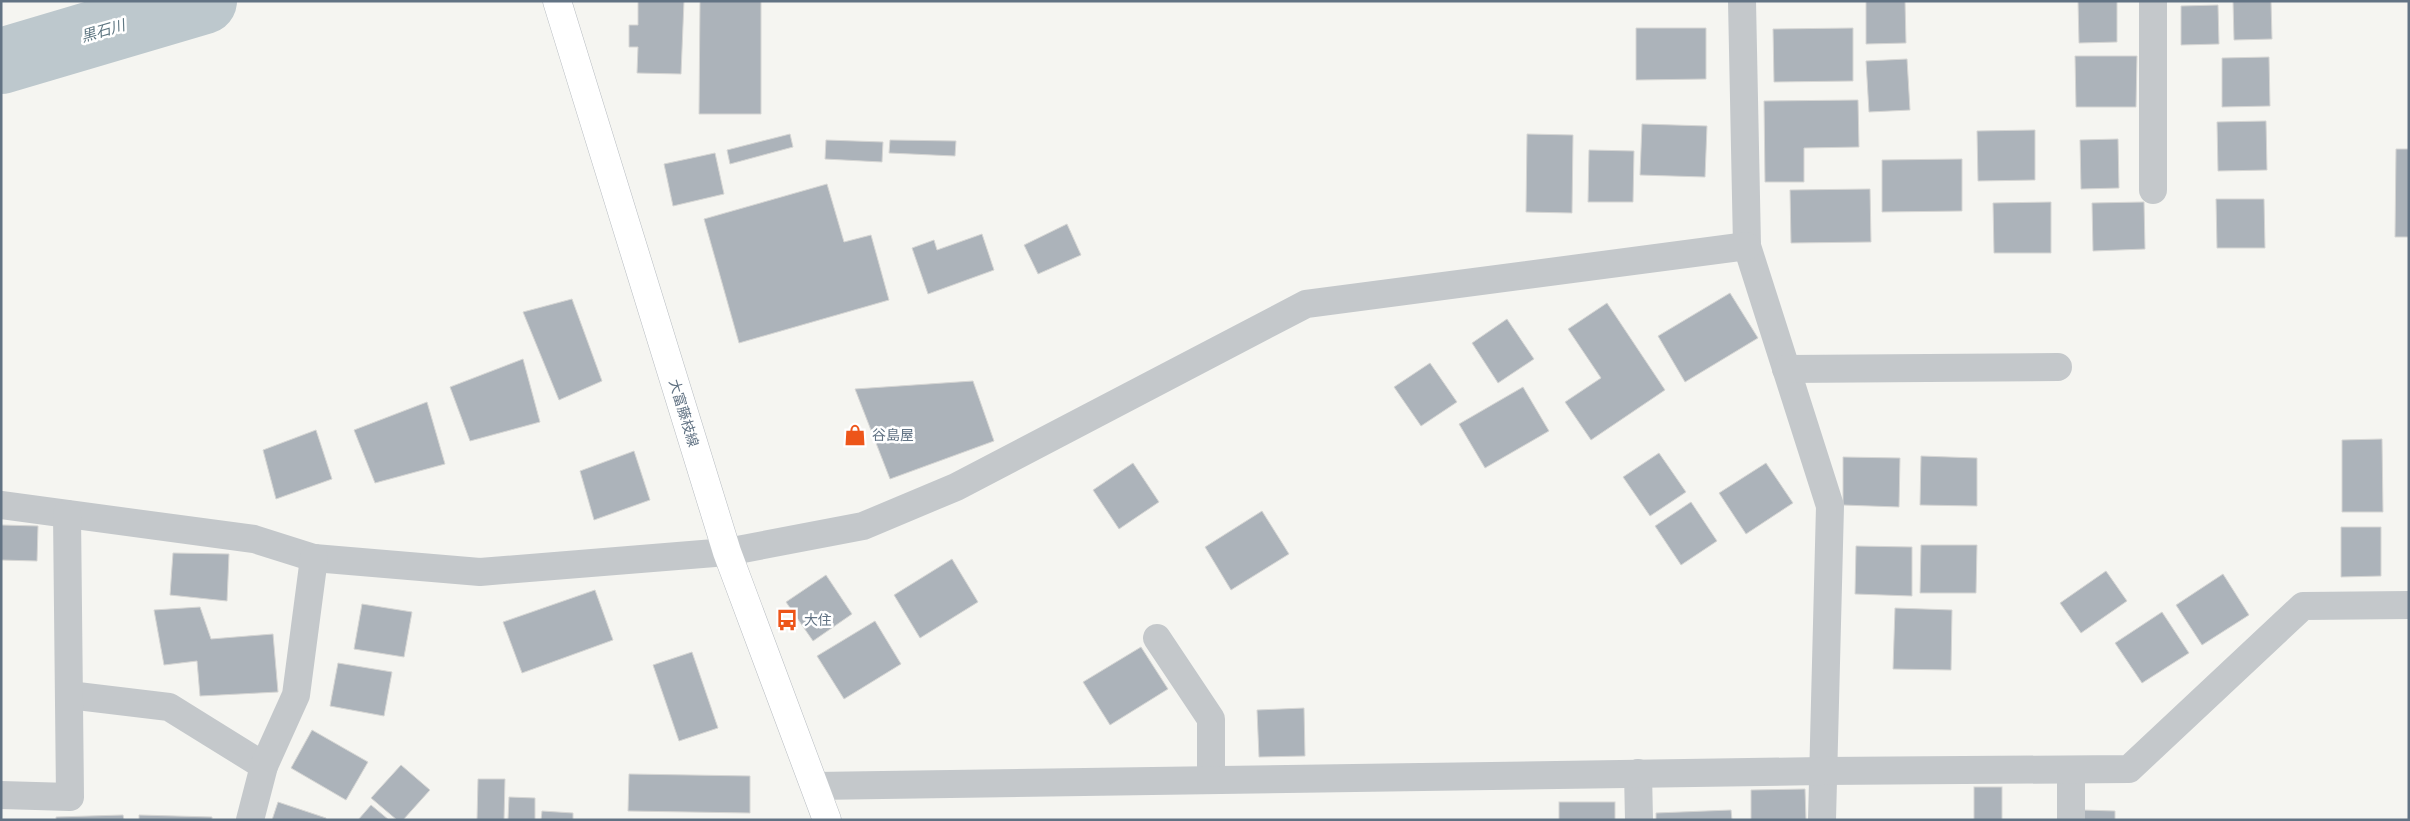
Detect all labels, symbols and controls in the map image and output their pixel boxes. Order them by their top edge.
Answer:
water label: 黒石川 [79,15,129,46]
street label: 大富藤枝線 [666,377,703,449]
shop icon: 谷島屋 [842,422,868,448]
place label: 谷島屋 [872,426,914,443]
bus stop icon: 大住 [774,607,800,633]
place label: 大住 [804,611,832,628]

